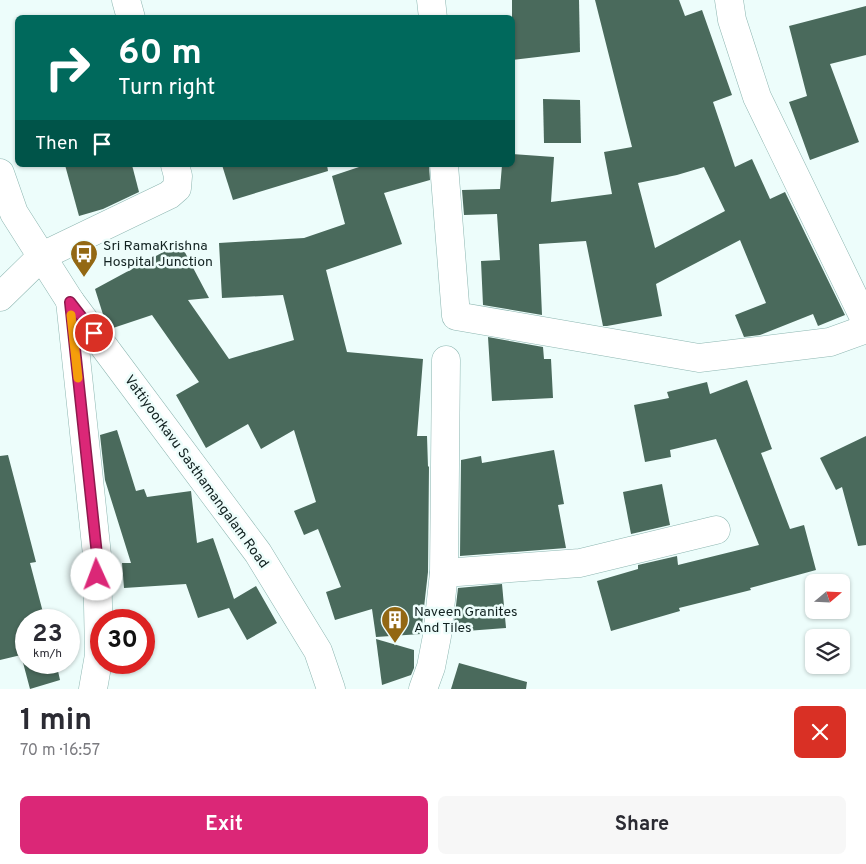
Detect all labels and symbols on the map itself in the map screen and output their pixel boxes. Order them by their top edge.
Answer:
place label: Sri RamaKrishna Hospital Junction [103,238,213,271]
bus stop icon: Sri RamaKrishna Hospital Junction [69,239,99,278]
pin [73,312,115,354]
street label: Vattiyoorkavu Sasthamangalam Road [120,372,272,572]
position arrow [70,548,122,600]
north arrow [805,574,850,619]
place label: Naveen Granites And Tiles [414,604,517,637]
building icon: Naveen Granites And Tiles [380,605,410,644]
speed limit sign: 30 [90,609,155,674]

